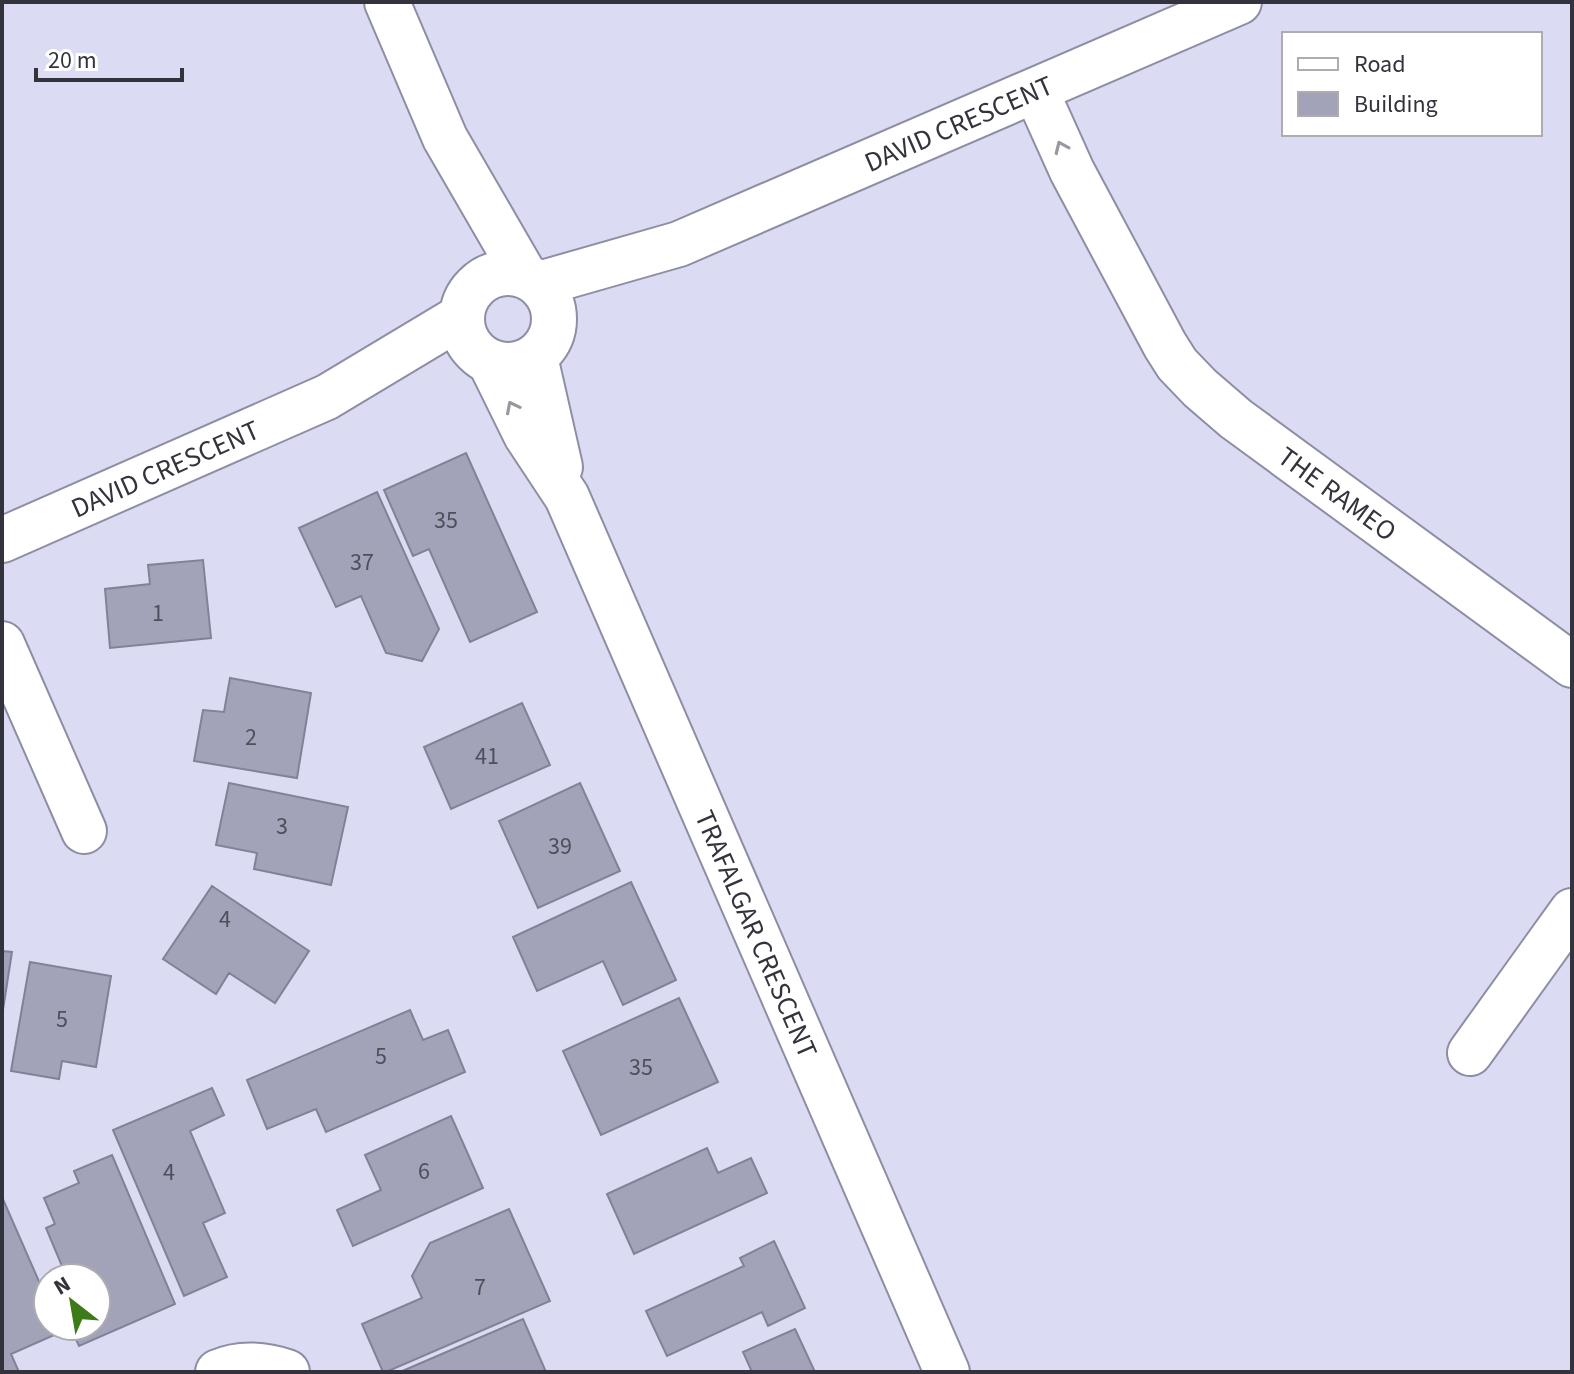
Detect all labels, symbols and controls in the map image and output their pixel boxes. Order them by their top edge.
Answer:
scale bar [36,32,182,82]
legend [1282,32,1542,136]
text: 20 m [48,43,97,78]
text: Road [1354,47,1406,82]
street label: DAVID CRESCENT [858,66,1059,183]
text: Building [1354,87,1438,122]
one-way arrow [1055,140,1071,155]
one-way arrow [506,400,521,415]
street label: DAVID CRESCENT [65,410,266,528]
street label: THE RAMEO [1269,437,1405,551]
house number: 35 [434,503,458,538]
house number: 37 [350,545,374,580]
house number: 1 [152,596,164,631]
house number: 2 [245,720,257,755]
house number: 41 [475,739,499,774]
street label: TRAFALGAR CRESCENT [684,804,827,1064]
house number: 3 [276,809,288,844]
house number: 39 [548,829,572,864]
house number: 4 [219,902,231,937]
house number: 5 [56,1002,68,1037]
house number: 5 [375,1039,387,1074]
house number: 35 [629,1050,653,1085]
house number: 6 [418,1154,430,1189]
house number: 4 [163,1155,175,1190]
north arrow [32,1262,112,1342]
text: N [48,1268,77,1303]
house number: 7 [474,1270,486,1305]

